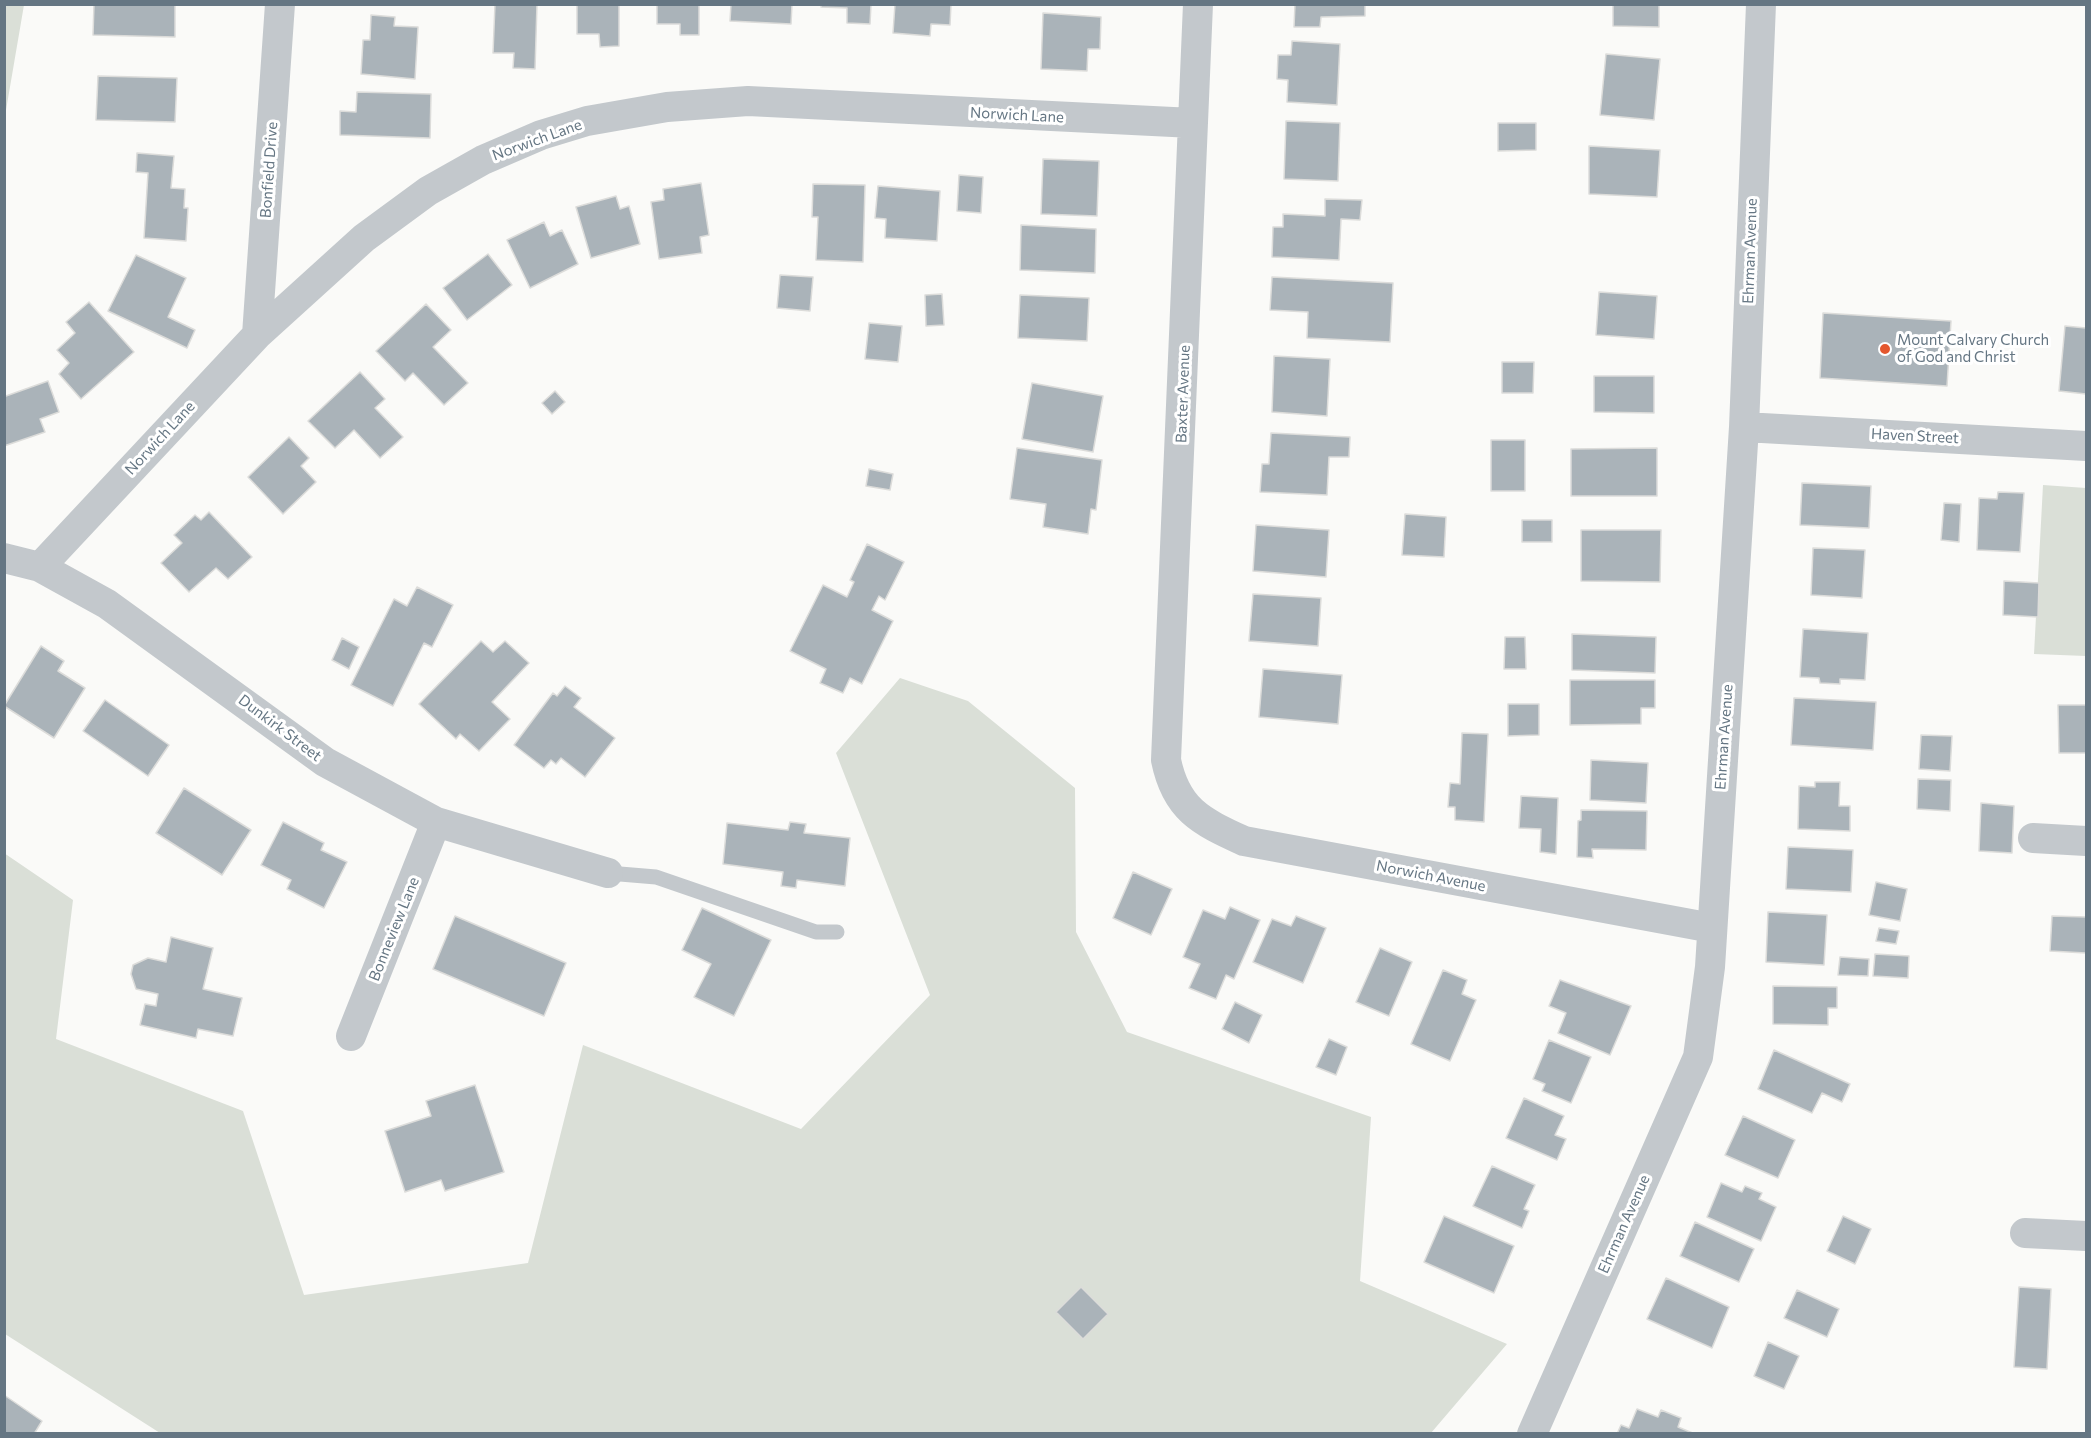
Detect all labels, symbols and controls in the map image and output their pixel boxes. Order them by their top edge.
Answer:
street label: Norwich Lane [970,104,1064,126]
street label: Norwich Lane [490,115,584,165]
street label: Bonfield Drive [257,121,281,219]
street label: Ehrman Avenue [1739,198,1761,304]
place label: Mount Calvary Church of God and Christ [1897,331,2049,366]
marker: Mount Calvary Church of God and Christ [1878,342,1892,356]
street label: Baxter Avenue [1172,345,1194,443]
street label: Norwich Lane [121,398,199,478]
street label: Haven Street [1871,425,1959,447]
street label: Ehrman Avenue [1711,684,1737,790]
street label: Dunkirk Street [235,691,325,765]
street label: Norwich Avenue [1375,857,1487,895]
street label: Bonneview Lane [365,874,423,984]
street label: Ehrman Avenue [1594,1172,1654,1276]

